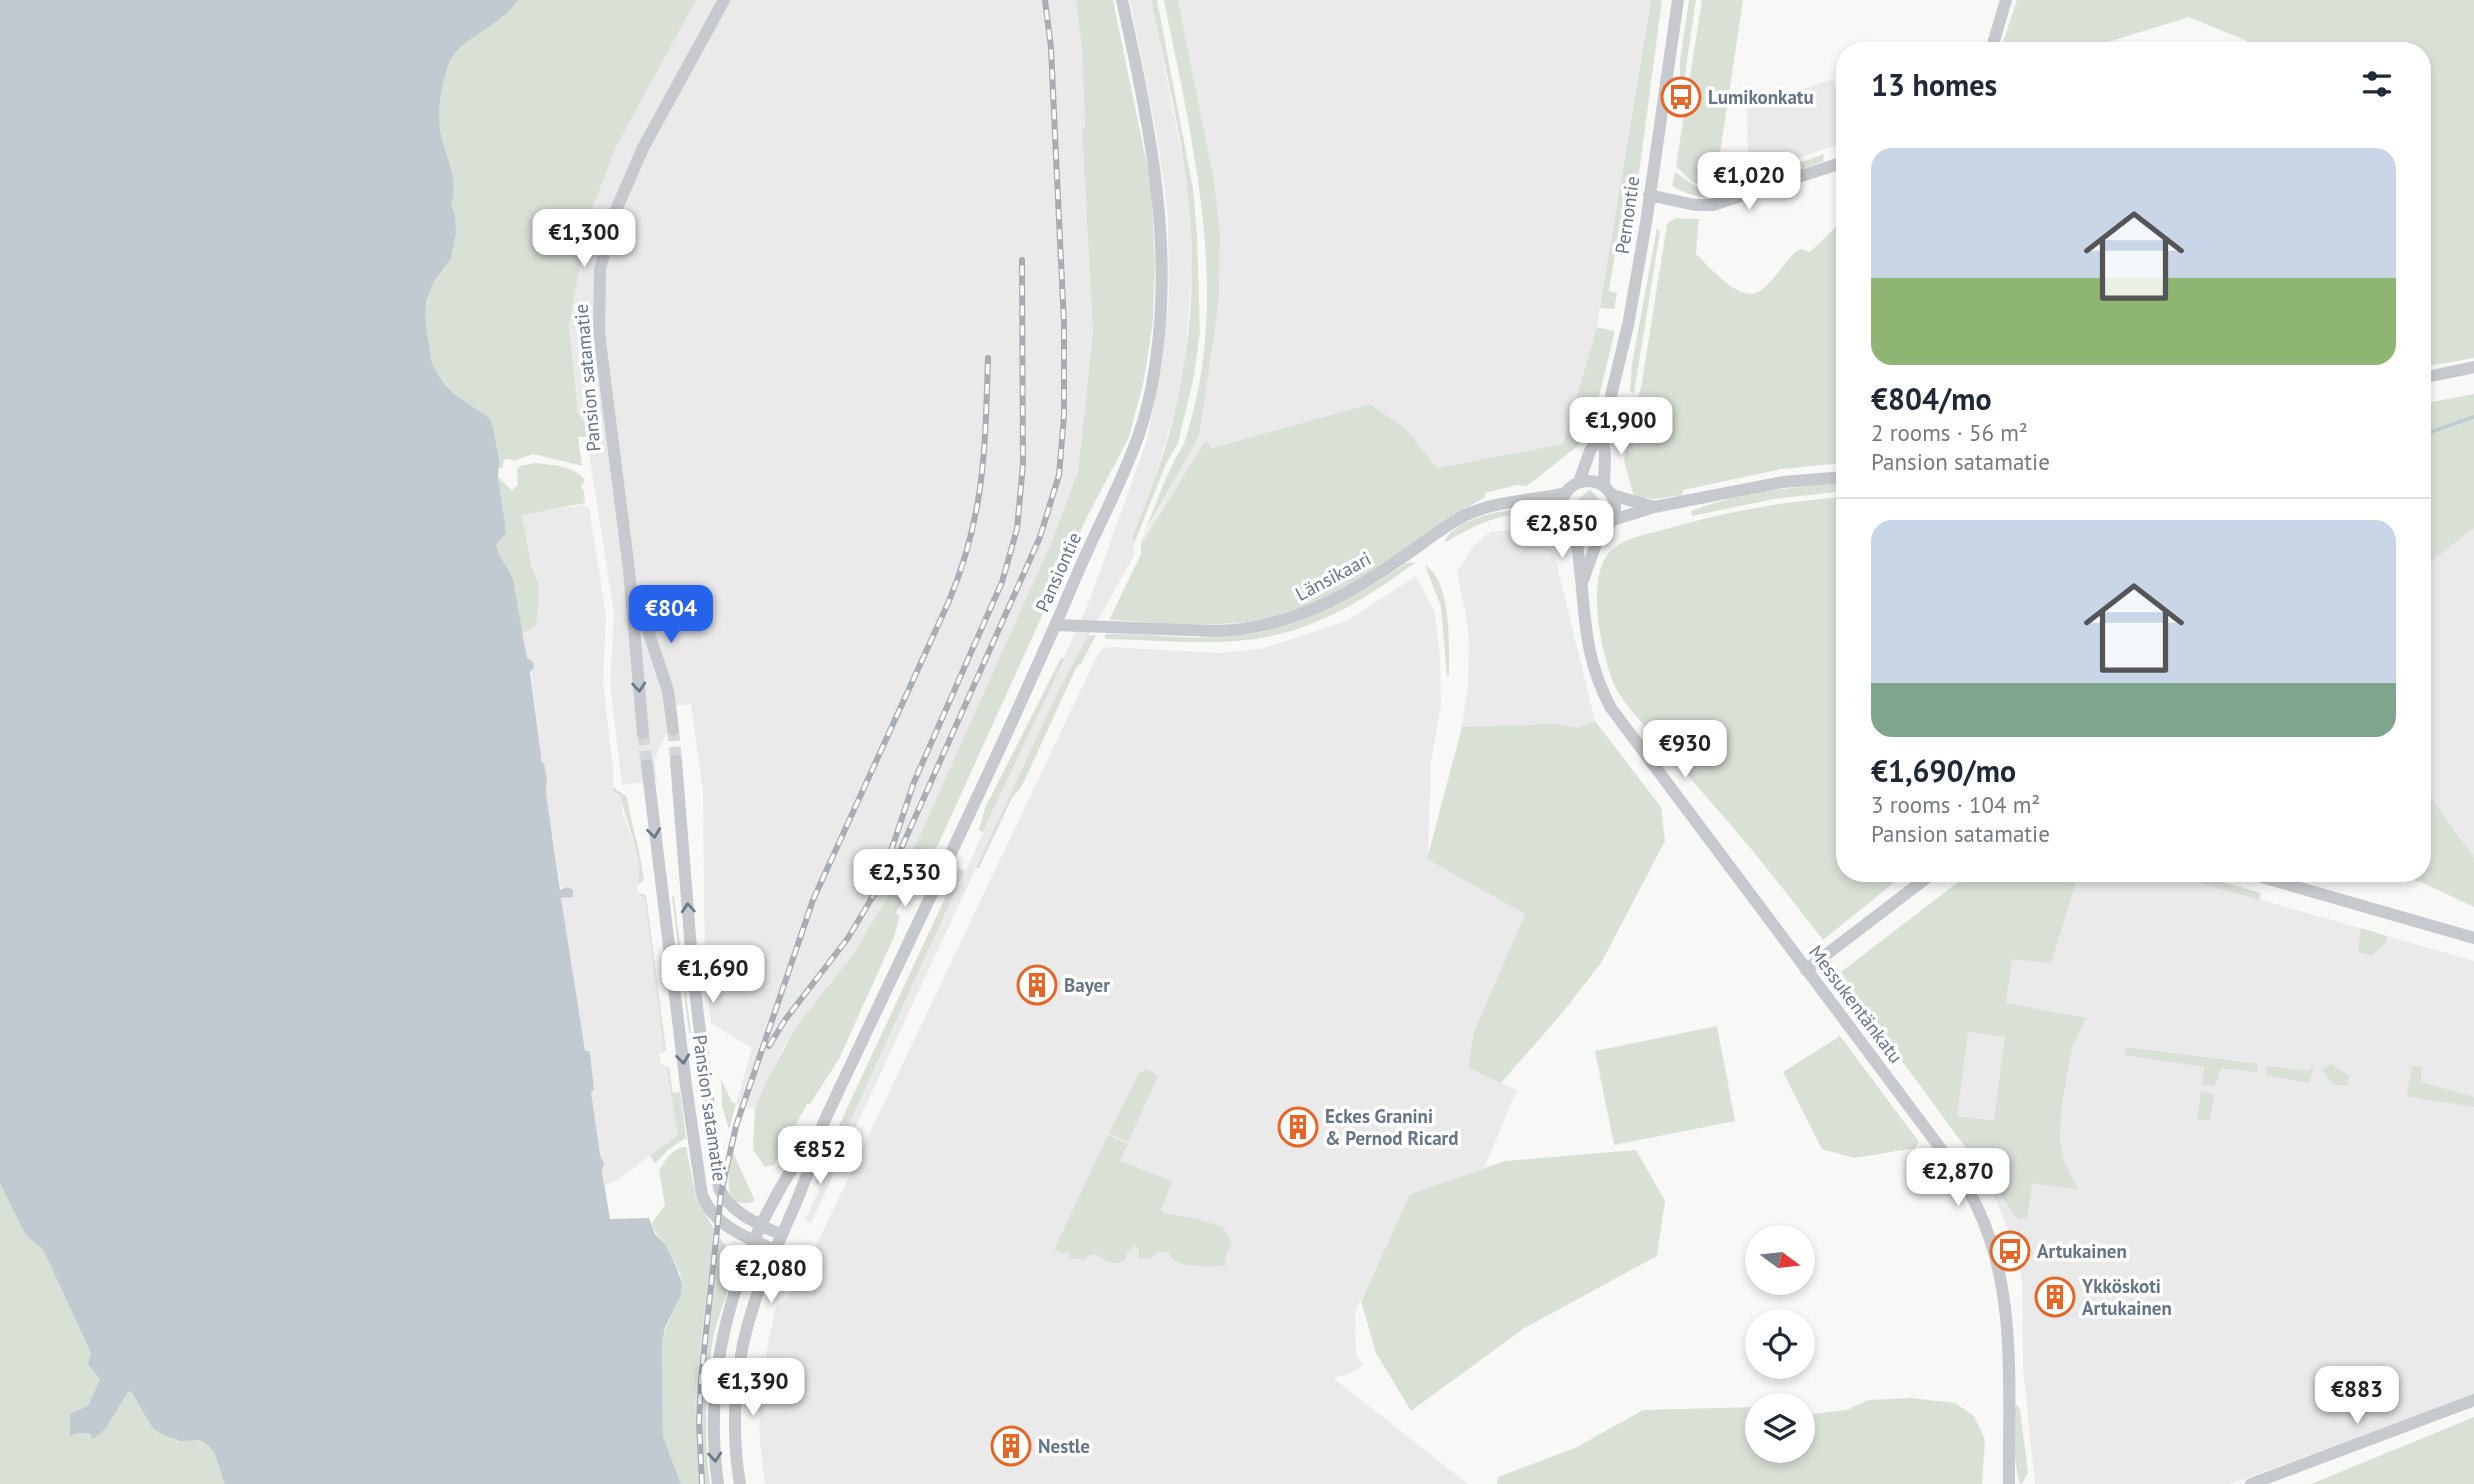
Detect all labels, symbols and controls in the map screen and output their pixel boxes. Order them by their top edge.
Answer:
text: 13 homes [1871,65,1997,104]
icon: filters [2358,65,2396,103]
bus stop icon: Lumikonkatu [1660,76,1702,118]
place label: Lumikonkatu [1708,85,1814,109]
pin: €1,020 [1692,152,1806,212]
text: €1,020 [1713,160,1785,189]
street label: Pernontie [1610,175,1644,255]
icon: home [2071,193,2197,319]
pin: €1,300 [527,210,641,269]
text: €1,300 [548,217,620,246]
street label: Pansion satamatie [569,303,605,453]
text: €804/mo [1871,379,1992,418]
pin: €1,900 [1564,398,1678,457]
text: €1,900 [1585,405,1657,434]
text: 2 rooms · 56 m² [1871,418,2028,447]
text: Pansion satamatie [1871,447,2050,476]
pin: €2,850 [1505,500,1619,560]
text: €2,850 [1526,508,1598,537]
street label: Pansiontie [1030,528,1086,616]
street label: Länsikaari [1291,546,1375,606]
icon: home [2071,565,2197,691]
pin: €804 [630,586,712,645]
text: €804 [645,593,697,622]
one-way arrow [631,682,646,693]
pin: €930 [1644,720,1726,780]
text: €930 [1659,728,1711,757]
text: €1,690/mo [1871,751,2016,790]
text: 3 rooms · 104 m² [1871,790,2040,819]
text: Pansion satamatie [1871,819,2050,848]
one-way arrow [647,827,662,839]
pin: €2,530 [848,850,962,909]
text: €2,530 [869,857,941,886]
one-way arrow [681,902,696,913]
street label: Messukentänkatu [1804,940,1908,1068]
pin: €1,690 [656,946,770,1005]
text: €1,690 [677,953,749,982]
building icon: Bayer [1016,964,1058,1006]
place label: Bayer [1064,973,1110,997]
street label: Pansion satamatie [688,1033,732,1183]
one-way arrow [675,1053,690,1065]
place label: Eckes Granini & Pernod Ricard [1325,1104,1459,1150]
building icon: Eckes Granini & Pernod Ricard [1277,1106,1319,1148]
pin: €852 [779,1126,861,1186]
text: €852 [794,1134,846,1163]
pin: €2,870 [1901,1148,2015,1208]
text: €2,870 [1922,1156,1994,1185]
north arrow [1745,1225,1815,1295]
map controls [1745,1225,1815,1463]
bus stop icon: Artukainen [1989,1230,2031,1272]
place label: Artukainen [2037,1239,2127,1263]
pin: €2,080 [714,1246,828,1305]
text: €2,080 [735,1253,807,1282]
place label: Ykköskoti Artukainen [2081,1274,2172,1320]
building icon: Ykköskoti Artukainen [2034,1276,2076,1318]
button: locate [1745,1309,1815,1379]
pin: €1,390 [696,1358,810,1418]
text: €1,390 [717,1366,789,1395]
pin: €883 [2316,1366,2398,1426]
text: €883 [2331,1374,2383,1403]
button: layers [1745,1393,1815,1463]
building icon: Nestle [990,1425,1032,1467]
place label: Nestle [1038,1434,1090,1458]
one-way arrow [707,1452,722,1463]

